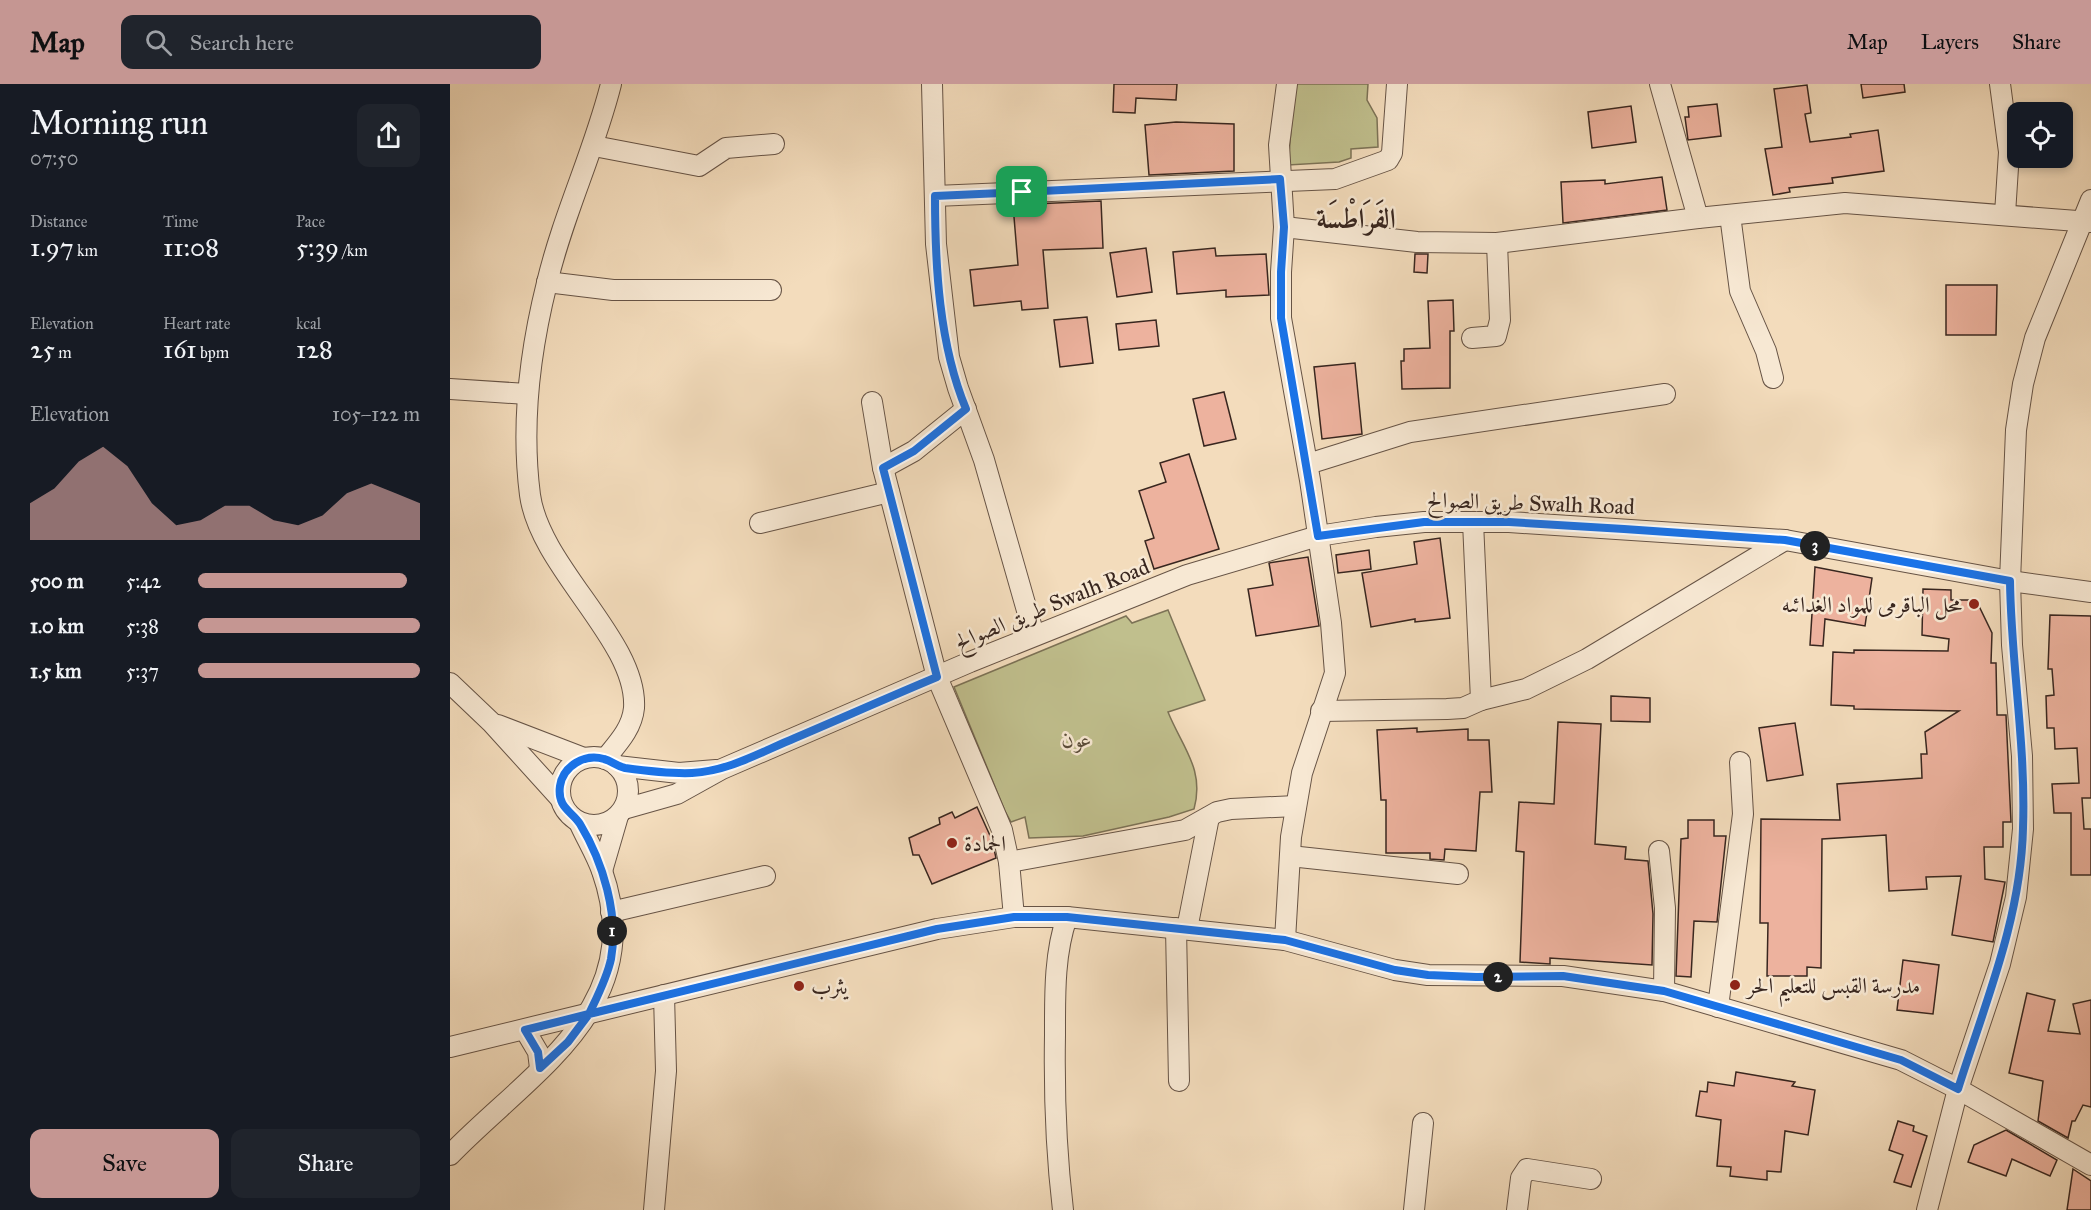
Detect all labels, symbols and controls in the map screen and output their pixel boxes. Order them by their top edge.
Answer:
search box [121,15,541,69]
text: Map [30,25,85,60]
icon: search [142,26,175,59]
text: Search here [190,29,294,56]
text: Map [1847,29,1888,55]
text: Layers [1921,29,1979,55]
text: Share [2012,29,2061,55]
map controls [2007,102,2073,168]
button: locate [2007,102,2073,168]
text: Morning run [30,103,208,143]
button: share [357,104,420,167]
text: 07:50 [30,146,78,170]
pin [996,166,1047,217]
icon: arrive [1005,175,1038,208]
district label: الفَرَاطْسَة [1316,197,1396,237]
text: Distance [30,212,87,231]
text: Time [163,212,198,231]
text: Pace [296,212,325,231]
text: 1.97 [30,231,74,263]
text: 11:08 [163,231,219,263]
text: 5:39 [296,231,339,263]
text: km [74,241,98,260]
text: /km [339,241,368,260]
text: Elevation [30,314,94,333]
text: Heart rate [163,314,230,333]
text: kcal [296,314,321,333]
text: 25 [30,333,55,365]
text: 161 [163,333,197,365]
text: 128 [296,333,333,365]
text: m [55,343,72,362]
text: bpm [197,343,229,362]
text: Elevation [30,402,109,426]
text: 105–122 m [332,402,420,426]
street label: طريق الصوالح Swalh Road [1426,486,1635,526]
pin: 3 [1800,531,1830,561]
text: 3 [1812,536,1818,555]
street label: طريق الصوالح Swalh Road [951,553,1156,661]
text: 500 m [30,569,84,593]
text: 5:42 [126,569,161,593]
place label: محل الباقرمى للمواد الغدائىه [1781,591,1963,620]
marker: محل الباقرمى للمواد الغدائىه [1967,597,1981,611]
text: 1.0 km [30,614,84,638]
text: 5:38 [126,614,159,638]
text: 1.5 km [30,659,81,683]
text: 5:37 [126,659,159,683]
park label: عون [1062,726,1092,753]
place label: الحمادة [964,830,1006,857]
marker: الحمادة [945,836,959,850]
pin: 1 [597,916,627,946]
text: 1 [609,921,615,940]
pin: 2 [1483,962,1513,992]
text: 2 [1494,967,1502,986]
place label: مدرسة القبس للتعليم الحر [1745,972,1920,1007]
place label: يثرب [811,973,849,1000]
marker: مدرسة القبس للتعليم الحر [1728,978,1742,992]
marker: يثرب [792,979,806,993]
button: Save [30,1129,219,1198]
button: Share [231,1129,420,1198]

